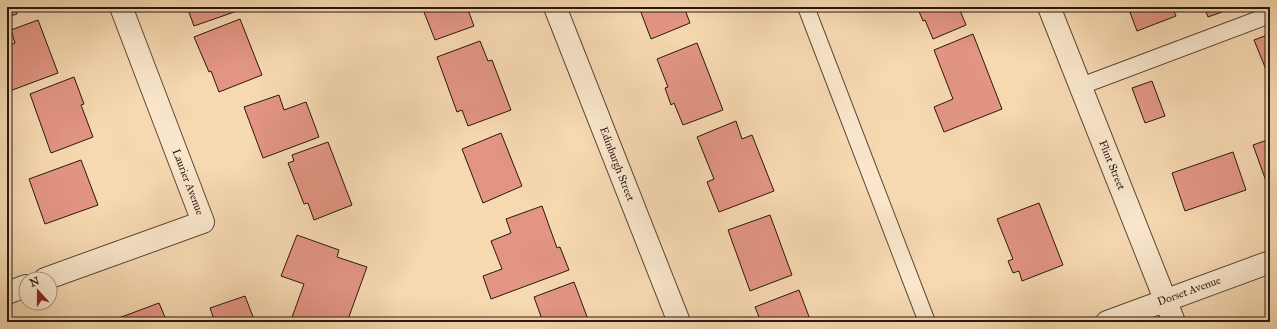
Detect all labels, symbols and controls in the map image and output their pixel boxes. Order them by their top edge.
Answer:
street label: Edinburgh Street [597,125,637,203]
street label: Flint Street [1096,138,1128,192]
street label: Laurier Avenue [169,147,207,217]
north arrow [18,271,58,311]
street label: Dorset Avenue [1156,273,1223,308]
text: N [28,274,42,290]

